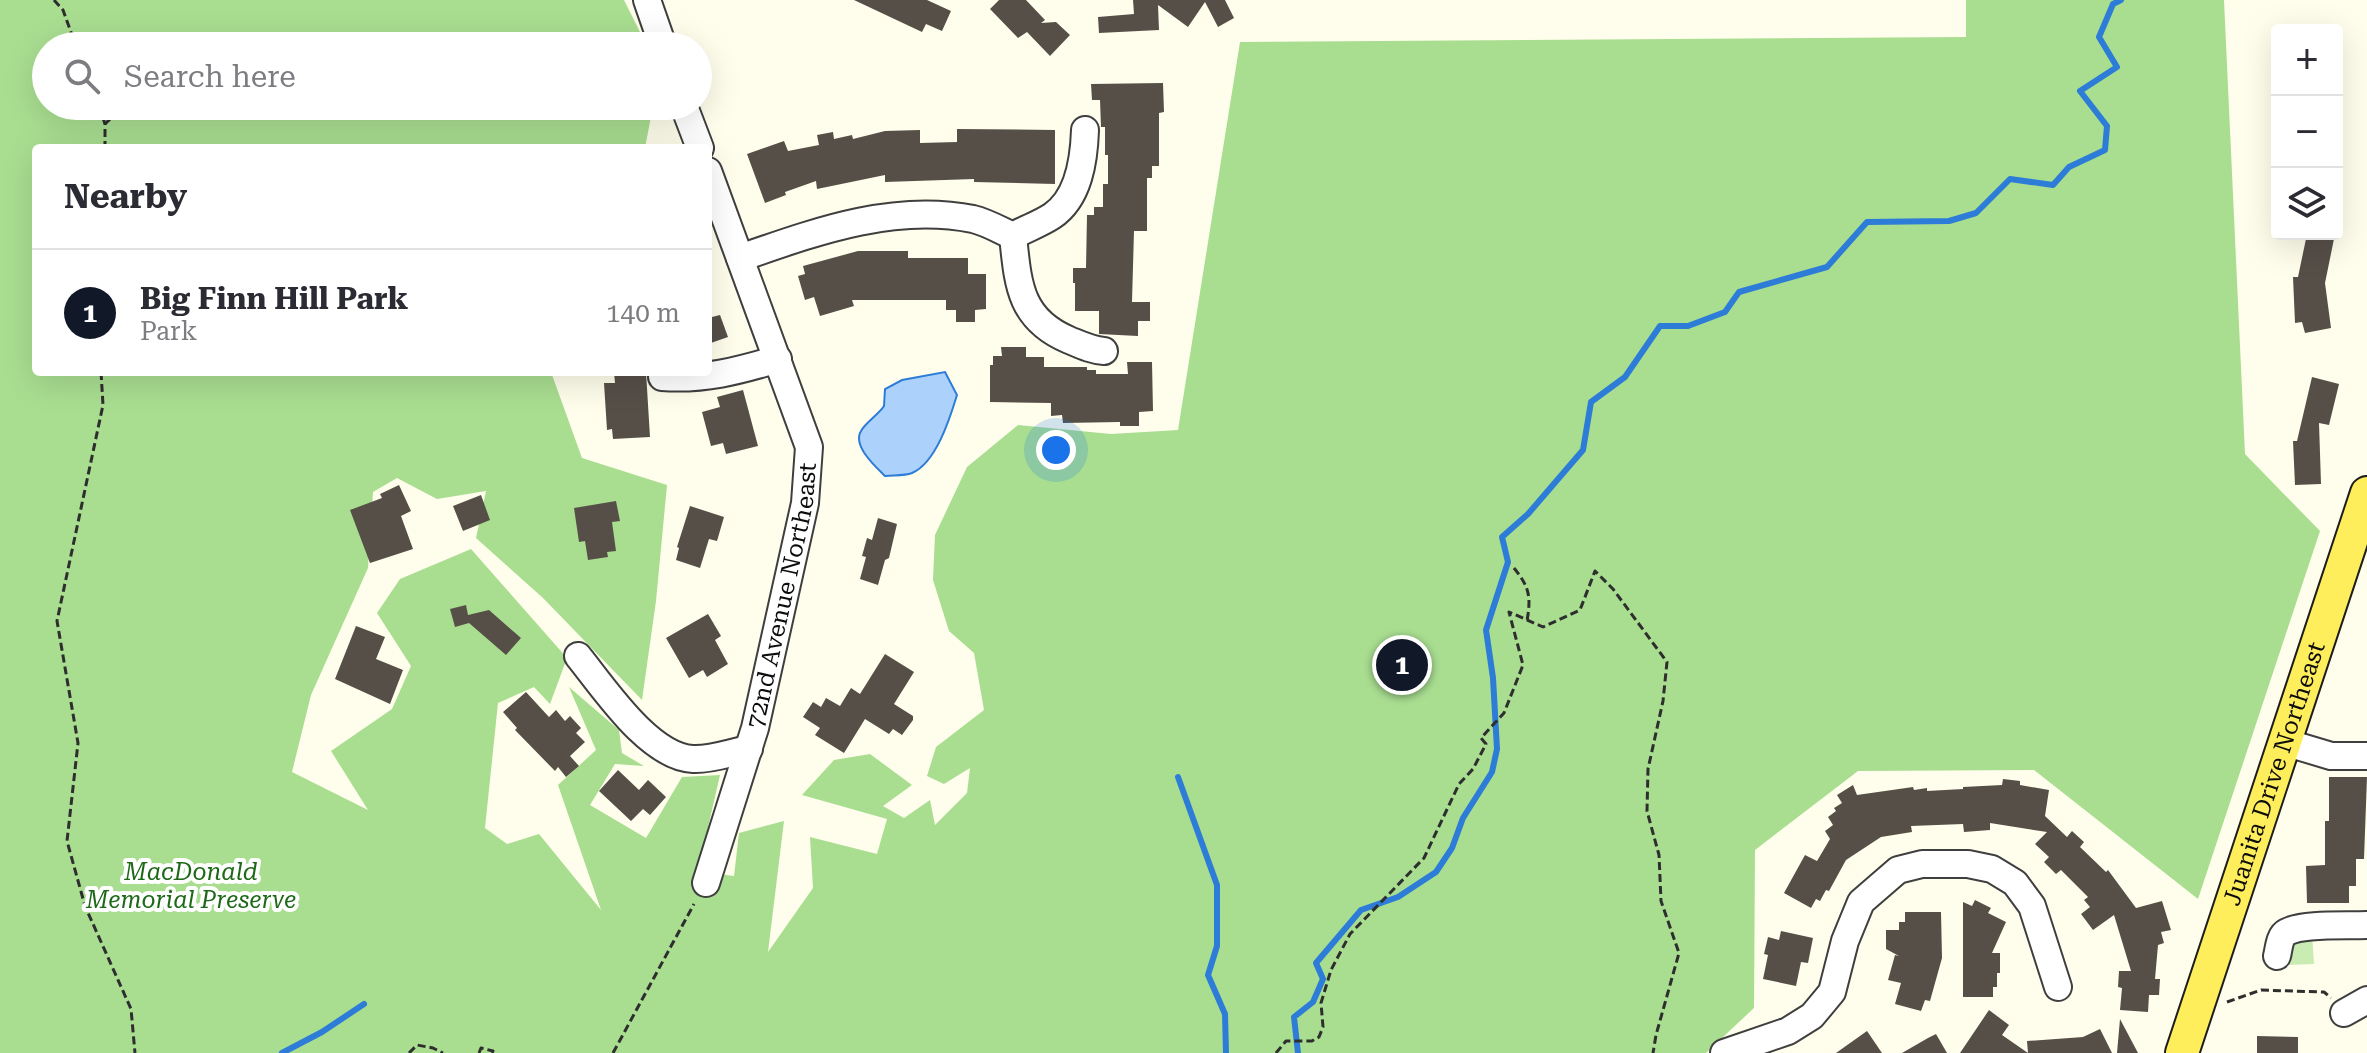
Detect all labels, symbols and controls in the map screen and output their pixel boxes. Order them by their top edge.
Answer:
map controls [2271,24,2343,240]
button: + [2271,24,2343,96]
search box [32,32,712,120]
icon: search [60,54,104,98]
text: Search here [124,59,296,94]
button: − [2271,96,2343,168]
button: layers [2271,168,2343,240]
text: Nearby [64,176,187,216]
text: Big Finn Hill Park [140,281,408,316]
text: 1 [83,298,97,328]
text: 140 m [606,298,680,328]
text: Park [140,316,197,346]
your location [1036,430,1076,470]
street label: 72nd Avenue Northeast [741,462,822,731]
pin: 1 [1376,635,1428,695]
street label: Juanita Drive Northeast [2218,638,2331,909]
park label: MacDonald Memorial Preserve [85,858,296,914]

